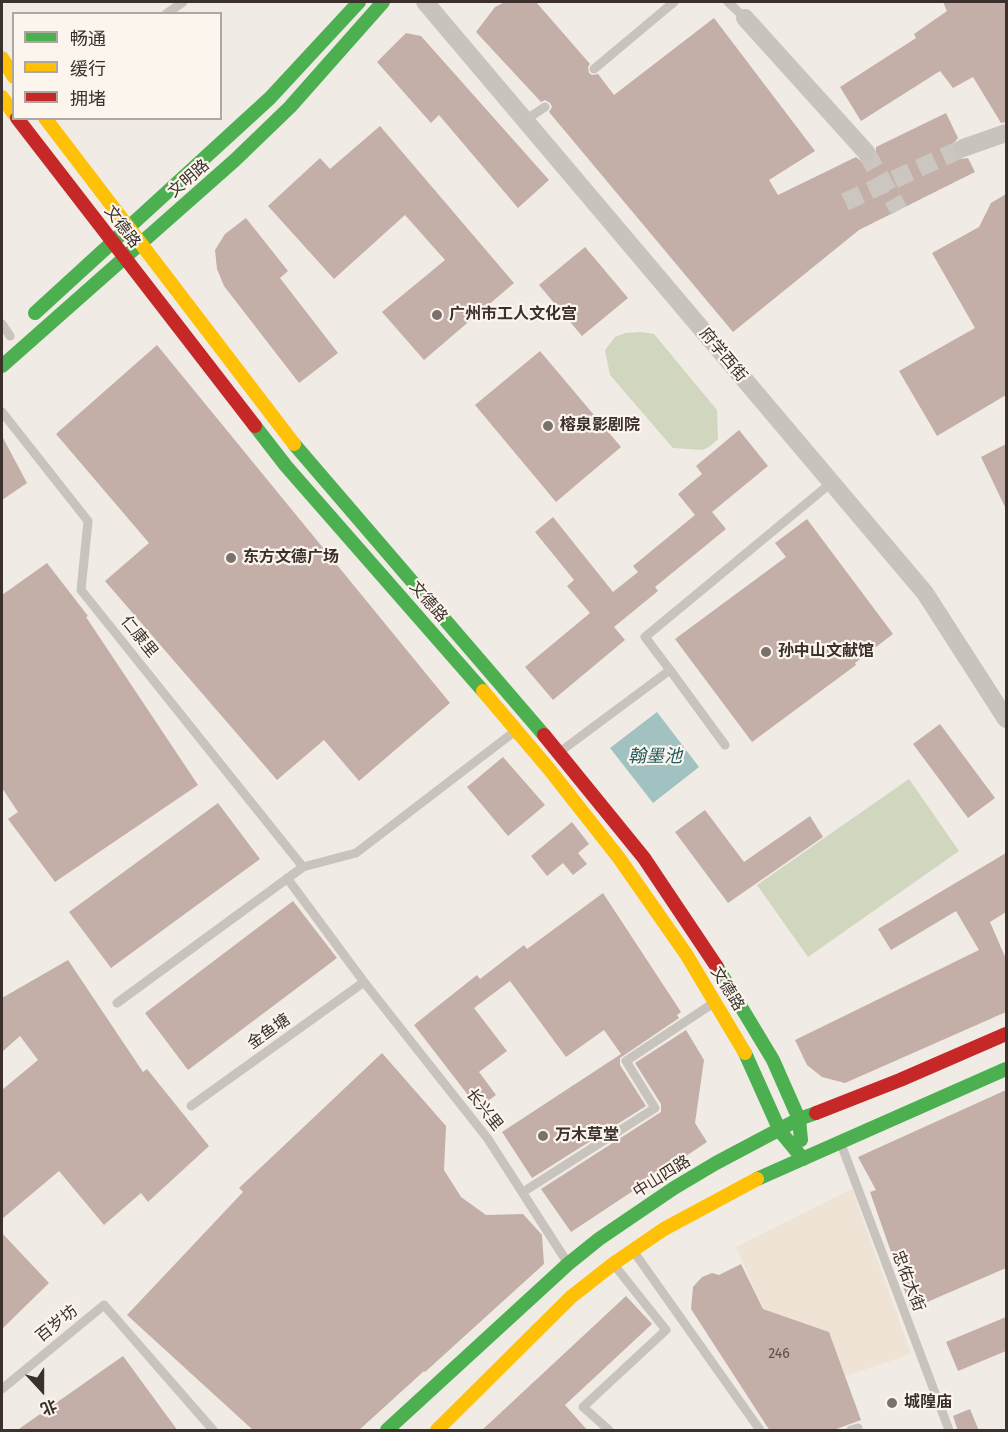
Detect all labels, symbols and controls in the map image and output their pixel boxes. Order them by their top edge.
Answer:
legend [12,12,222,120]
text: 畅通 [70,28,106,50]
text: 缓行 [70,58,106,80]
text: 拥堵 [70,88,106,110]
street label: 文明路 [165,156,213,202]
street label: 文德路 [100,202,144,252]
place label: 广州市工人文化宫 [449,305,577,325]
marker: 广州市工人文化宫 [430,308,444,322]
street label: 府学西街 [695,324,751,386]
place label: 榕泉影剧院 [560,416,640,436]
marker: 榕泉影剧院 [541,419,555,433]
place label: 东方文德广场 [243,548,339,568]
marker: 东方文德广场 [224,551,238,565]
street label: 文德路 [405,578,451,626]
street label: 仁康里 [116,612,162,662]
place label: 孙中山文献馆 [778,642,874,662]
marker: 孙中山文献馆 [759,645,773,659]
water label: 翰墨池 [628,746,682,768]
street label: 文德路 [706,964,748,1014]
street label: 金鱼塘 [244,1010,294,1054]
street label: 长兴里 [462,1085,506,1135]
place label: 万木草堂 [555,1126,619,1146]
marker: 万木草堂 [536,1129,550,1143]
street label: 中山四路 [630,1152,694,1202]
street label: 忠佑大街 [888,1248,928,1314]
street label: 百岁坊 [32,1301,82,1347]
house number: 246 [768,1346,790,1362]
north arrow [12,1360,72,1420]
place label: 城隍庙 [904,1393,952,1413]
text: 北 [38,1396,60,1419]
marker: 城隍庙 [885,1396,899,1410]

